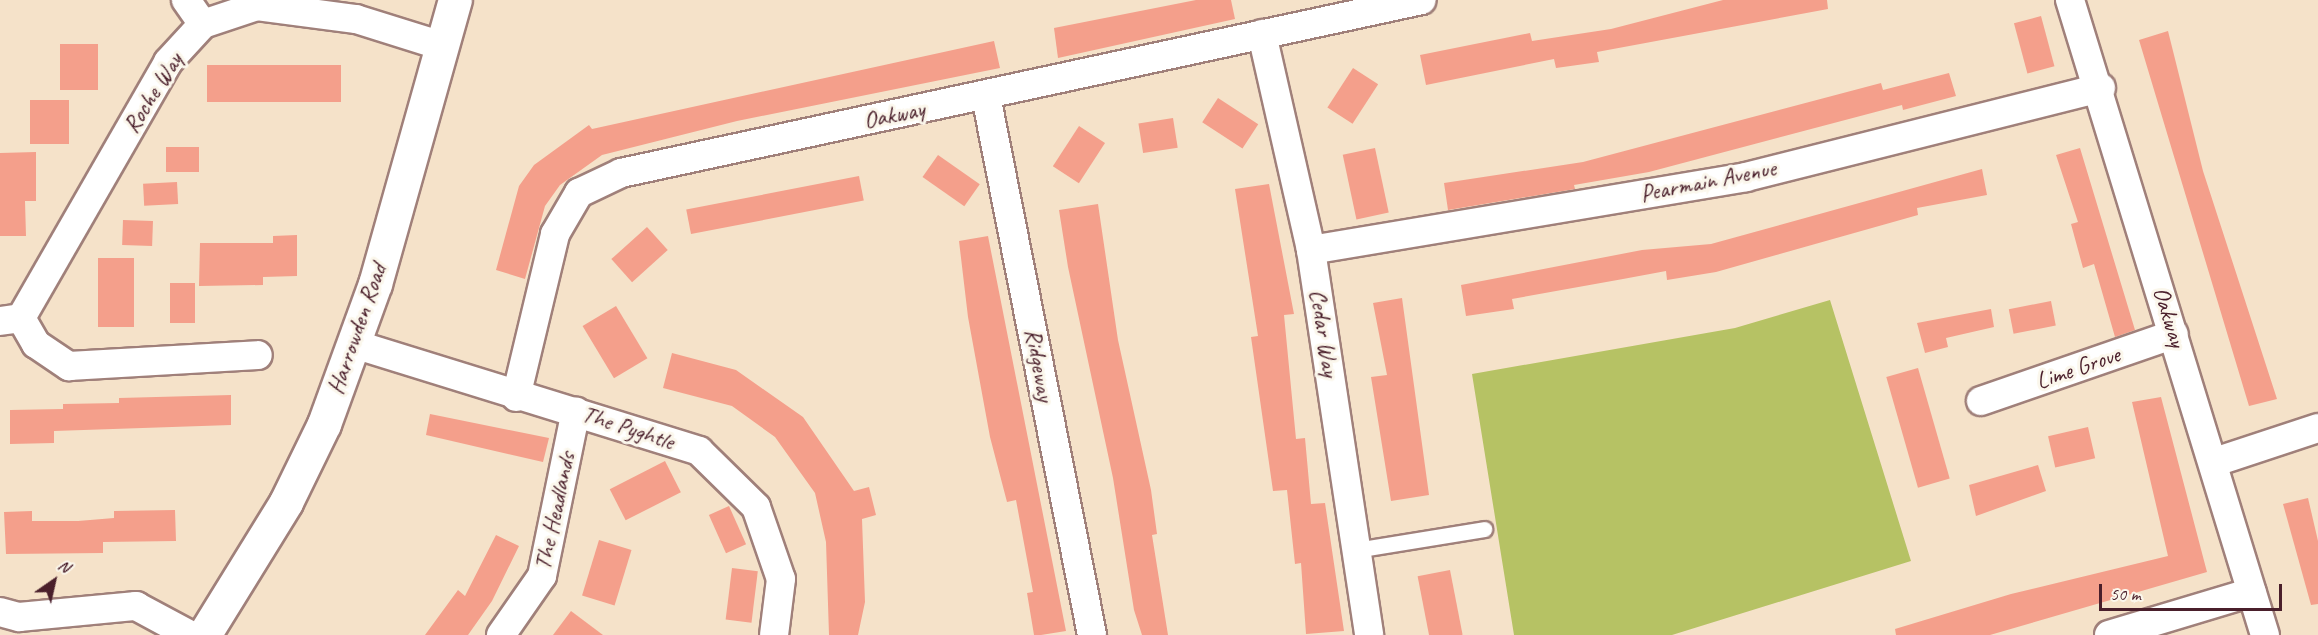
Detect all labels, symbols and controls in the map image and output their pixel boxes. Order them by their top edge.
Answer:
street label: Roche Way [117,47,189,139]
street label: Oakway [861,95,927,135]
street label: Pearmain Avenue [1638,154,1778,208]
street label: Harrowden Road [321,260,393,398]
street label: Oakway [2146,283,2192,351]
street label: Cedar Way [1303,287,1345,379]
street label: Ridgeway [1018,326,1060,404]
street label: Lime Grove [2032,340,2124,396]
street label: The Pyghtle [578,400,678,456]
street label: The Headlands [529,450,581,572]
north arrow [24,551,84,611]
text: N [54,555,74,577]
scale bar [2102,572,2285,610]
text: 50 m [2110,583,2141,605]

